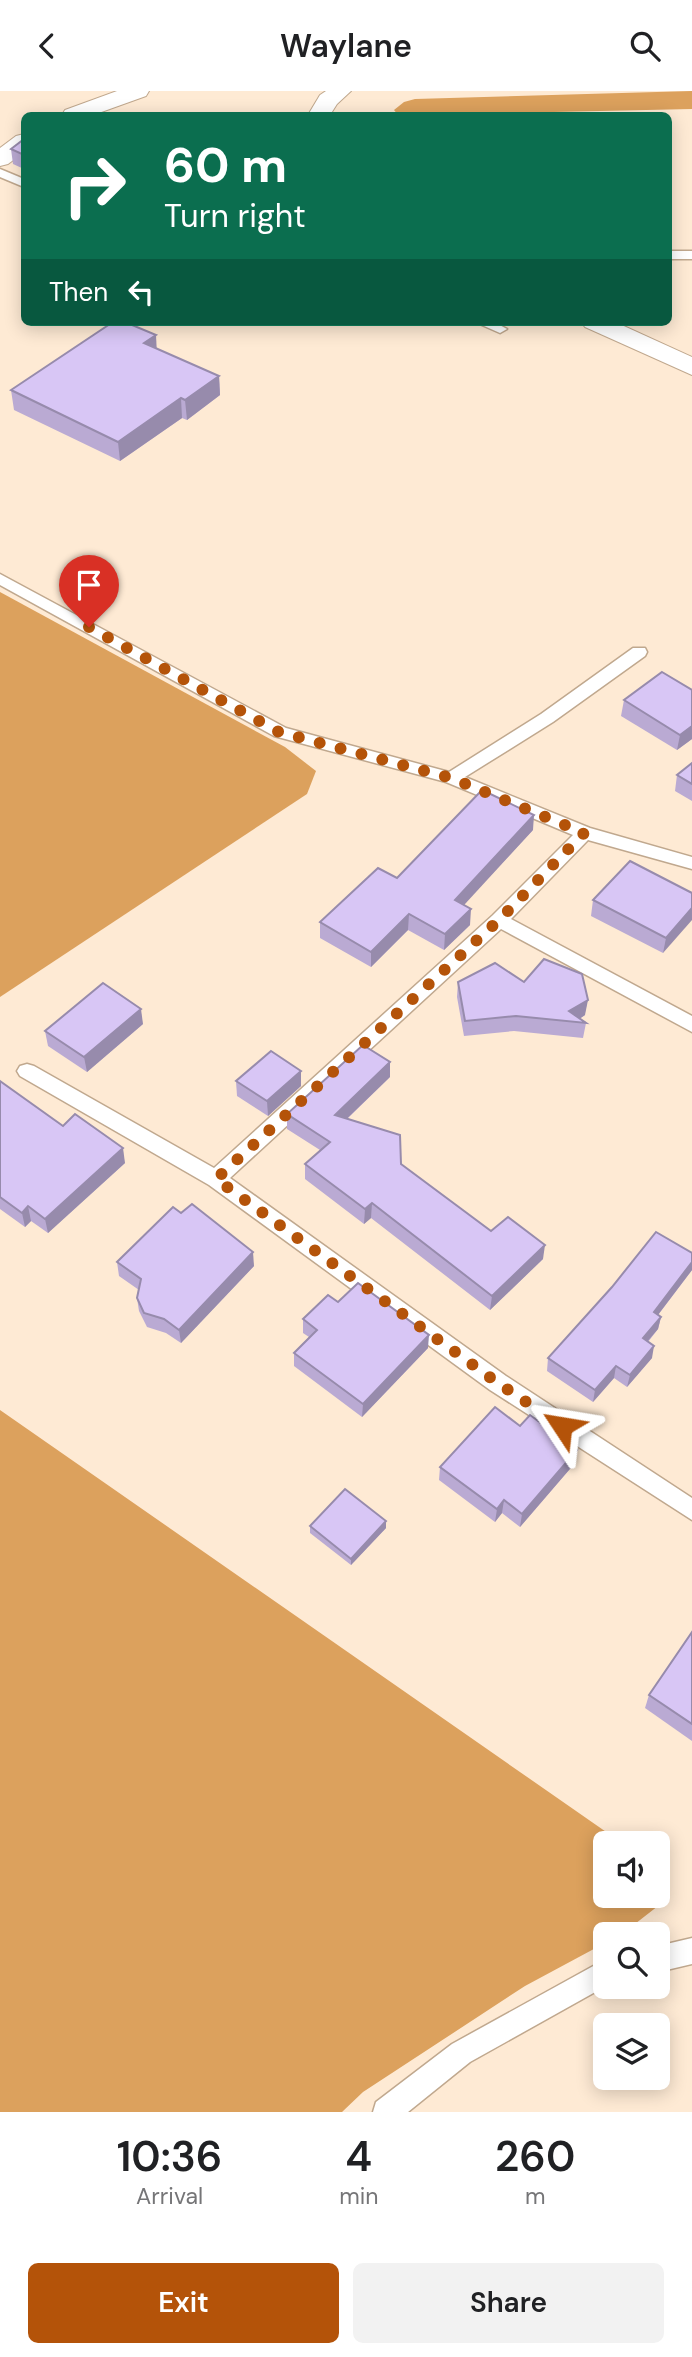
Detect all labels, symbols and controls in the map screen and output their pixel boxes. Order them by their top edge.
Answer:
text: Waylane [280,25,412,67]
icon: back [28,27,66,65]
icon: search [626,27,664,65]
text: 60 m [164,133,287,197]
icon: right [49,140,140,231]
text: Turn right [164,195,306,237]
icon: left [122,273,160,311]
text: Then [49,275,108,309]
pin [59,555,119,627]
icon: arrive [70,566,108,604]
position arrow [525,1389,599,1463]
map controls [593,1831,670,2090]
button: sound [593,1831,670,1908]
button: search [593,1922,670,1999]
button: layers [593,2013,670,2090]
text: 10:36 [117,2129,222,2184]
text: 4 [345,2129,372,2184]
text: 260 [495,2129,575,2184]
text: Arrival [136,2181,203,2211]
text: min [339,2181,378,2211]
text: m [525,2181,545,2211]
button: Exit [28,2263,339,2343]
button: Share [353,2263,664,2343]

